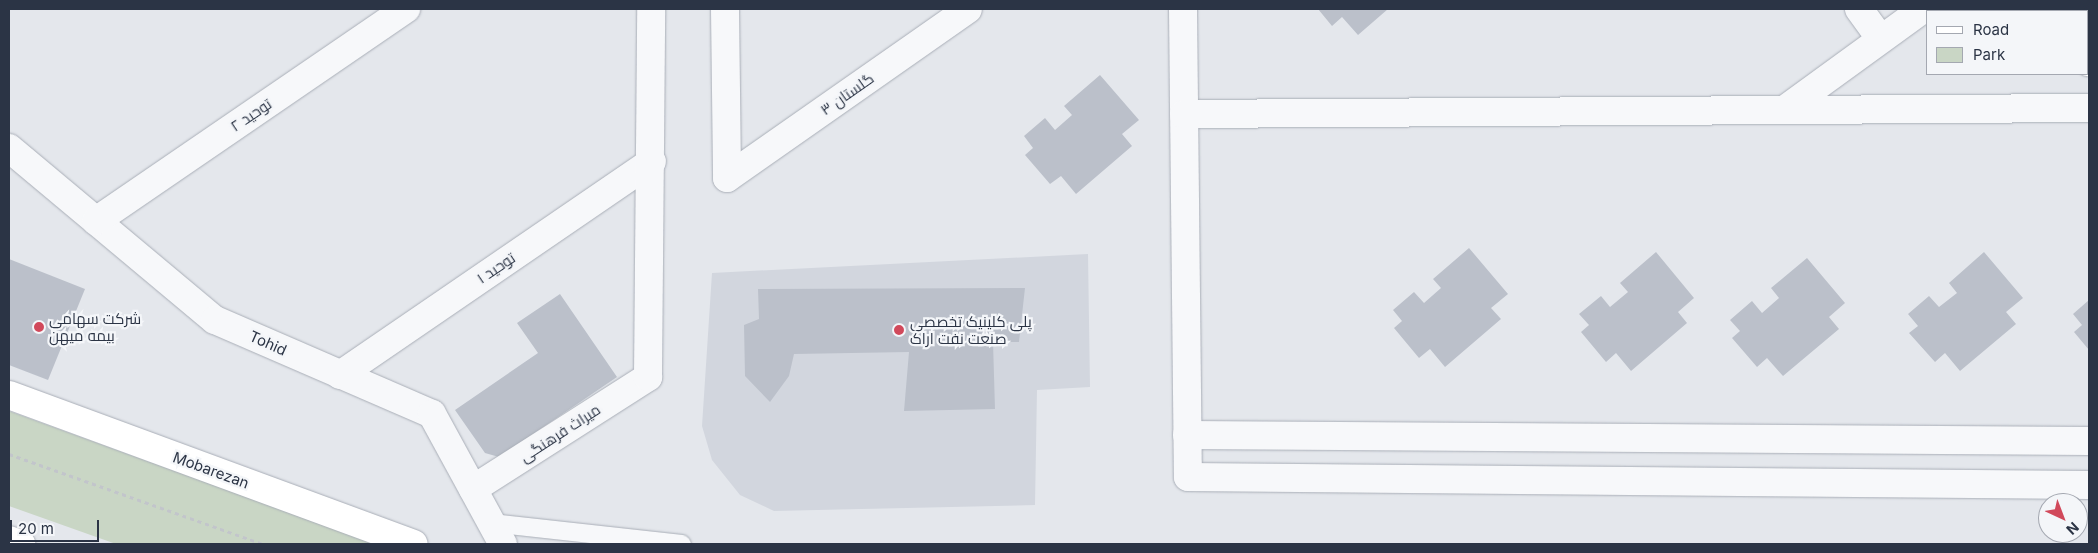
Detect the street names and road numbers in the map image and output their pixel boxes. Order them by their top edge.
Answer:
street label: گلستان ۳ [817,69,877,119]
street label: توحید ۲ [227,95,275,135]
street label: توحید ۱ [473,249,519,287]
street label: Tohid [246,327,290,359]
street label: میراث فرهنگی [516,400,604,466]
street label: Mobarezan [170,448,252,492]

